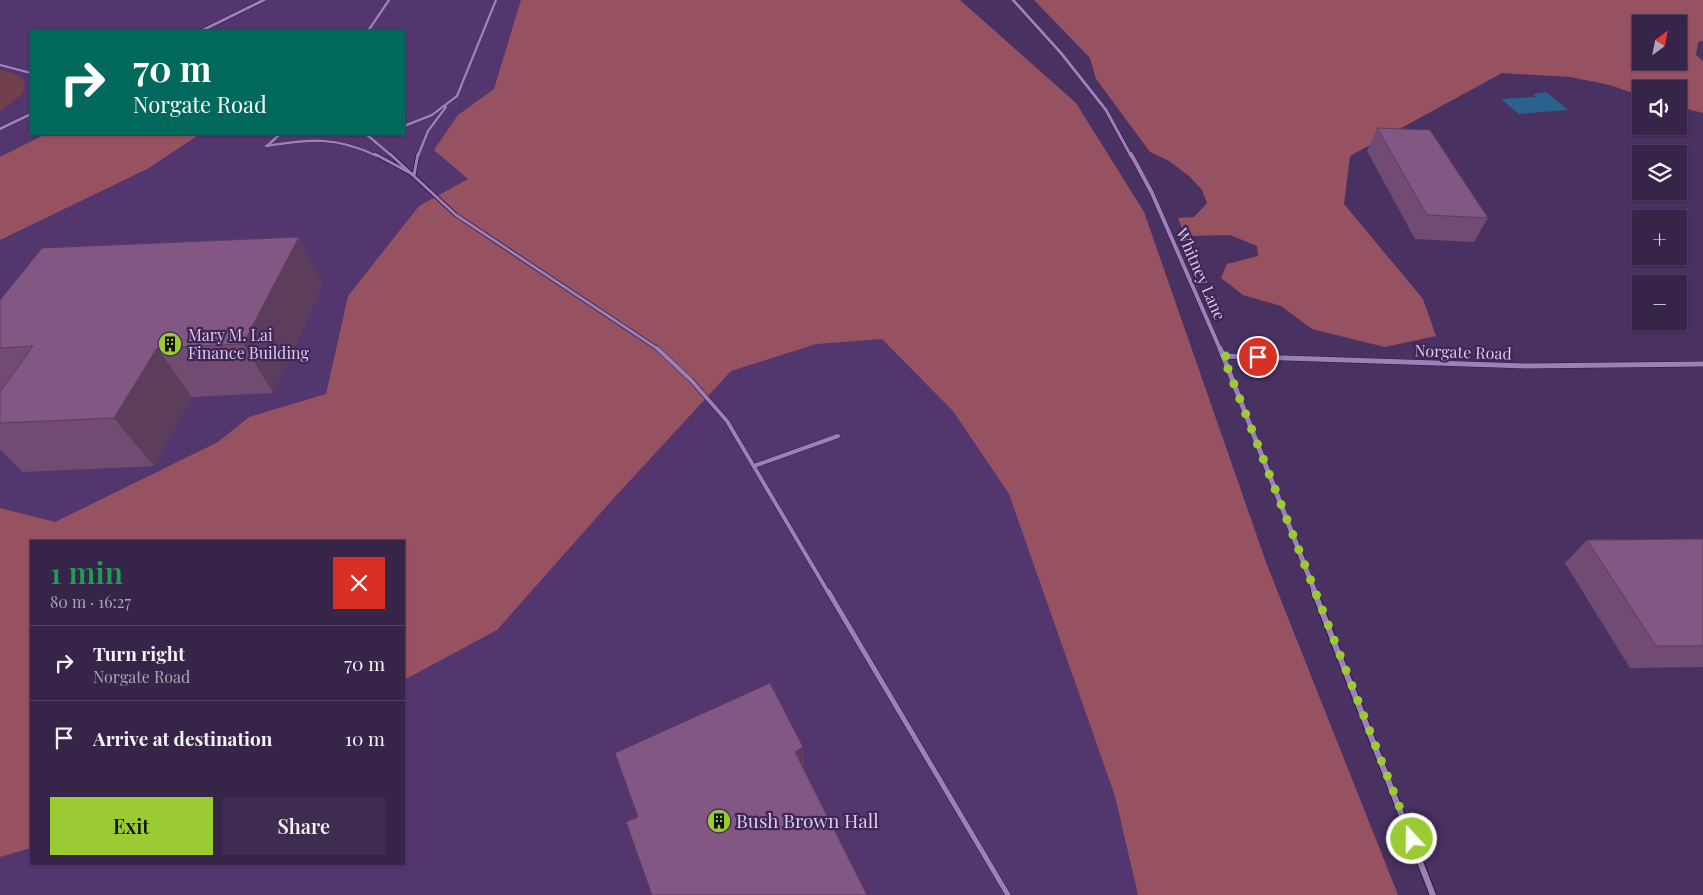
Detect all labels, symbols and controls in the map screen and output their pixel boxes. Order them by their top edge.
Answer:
north arrow [1632,15,1688,70]
map controls [1632,15,1687,330]
text: 70 m [133,44,211,91]
icon: right [50,50,115,115]
button: sound [1632,80,1687,135]
text: Norgate Road [133,89,267,119]
button: layers [1632,145,1687,200]
button: + [1632,210,1687,265]
street label: Whitney Lane [1171,224,1231,323]
button: − [1632,275,1687,330]
place label: Mary M. Lai Finance Building [188,324,309,363]
building icon: Mary M. Lai Finance Building [157,331,183,357]
pin [1237,336,1279,378]
street label: Norgate Road [1414,339,1512,364]
icon: arrive [1244,343,1272,371]
text: 1 min [50,552,123,592]
button: close [333,557,385,609]
text: 80 m · 16:27 [50,591,131,612]
text: Turn right [93,640,185,666]
icon: right [50,649,78,677]
text: 70 m [344,650,385,676]
text: Norgate Road [93,666,190,687]
icon: arrive [50,724,78,752]
text: Arrive at destination [93,725,273,751]
text: 10 m [345,725,385,751]
button: Exit [50,797,213,855]
button: Share [223,797,385,855]
place label: Bush Brown Hall [736,807,879,833]
building icon: Bush Brown Hall [706,808,732,834]
position arrow [1385,812,1437,864]

